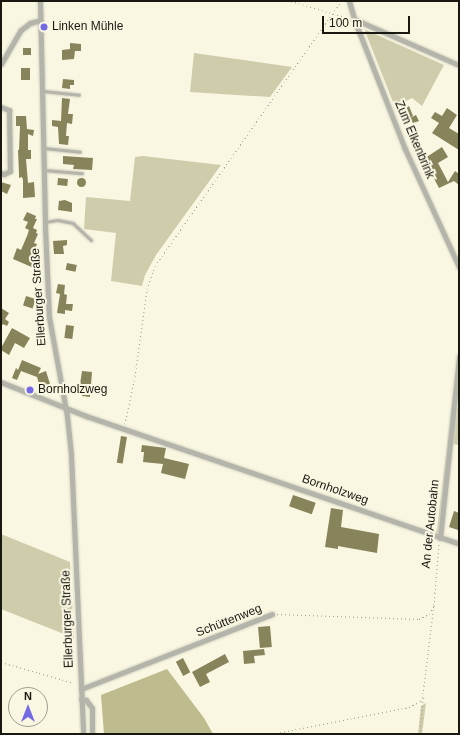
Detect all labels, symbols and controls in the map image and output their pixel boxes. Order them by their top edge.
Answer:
scale bar [324,8,412,34]
text: 100 m [329,16,362,30]
place label: Linken Mühle [52,20,123,34]
marker: Linken Mühle [39,22,49,32]
street label: Zum Elkenbrink [391,99,437,181]
street label: Ellerburger Straße [28,248,50,346]
place label: Bornholzweg [38,383,107,397]
marker: Bornholzweg [25,385,35,395]
street label: Bornholzweg [300,472,370,508]
street label: An der Autobahn [419,478,443,570]
street label: Ellerburger Straße [59,570,77,668]
street label: Schüttenweg [194,601,264,641]
north arrow [8,687,48,727]
text: N [24,690,32,702]

